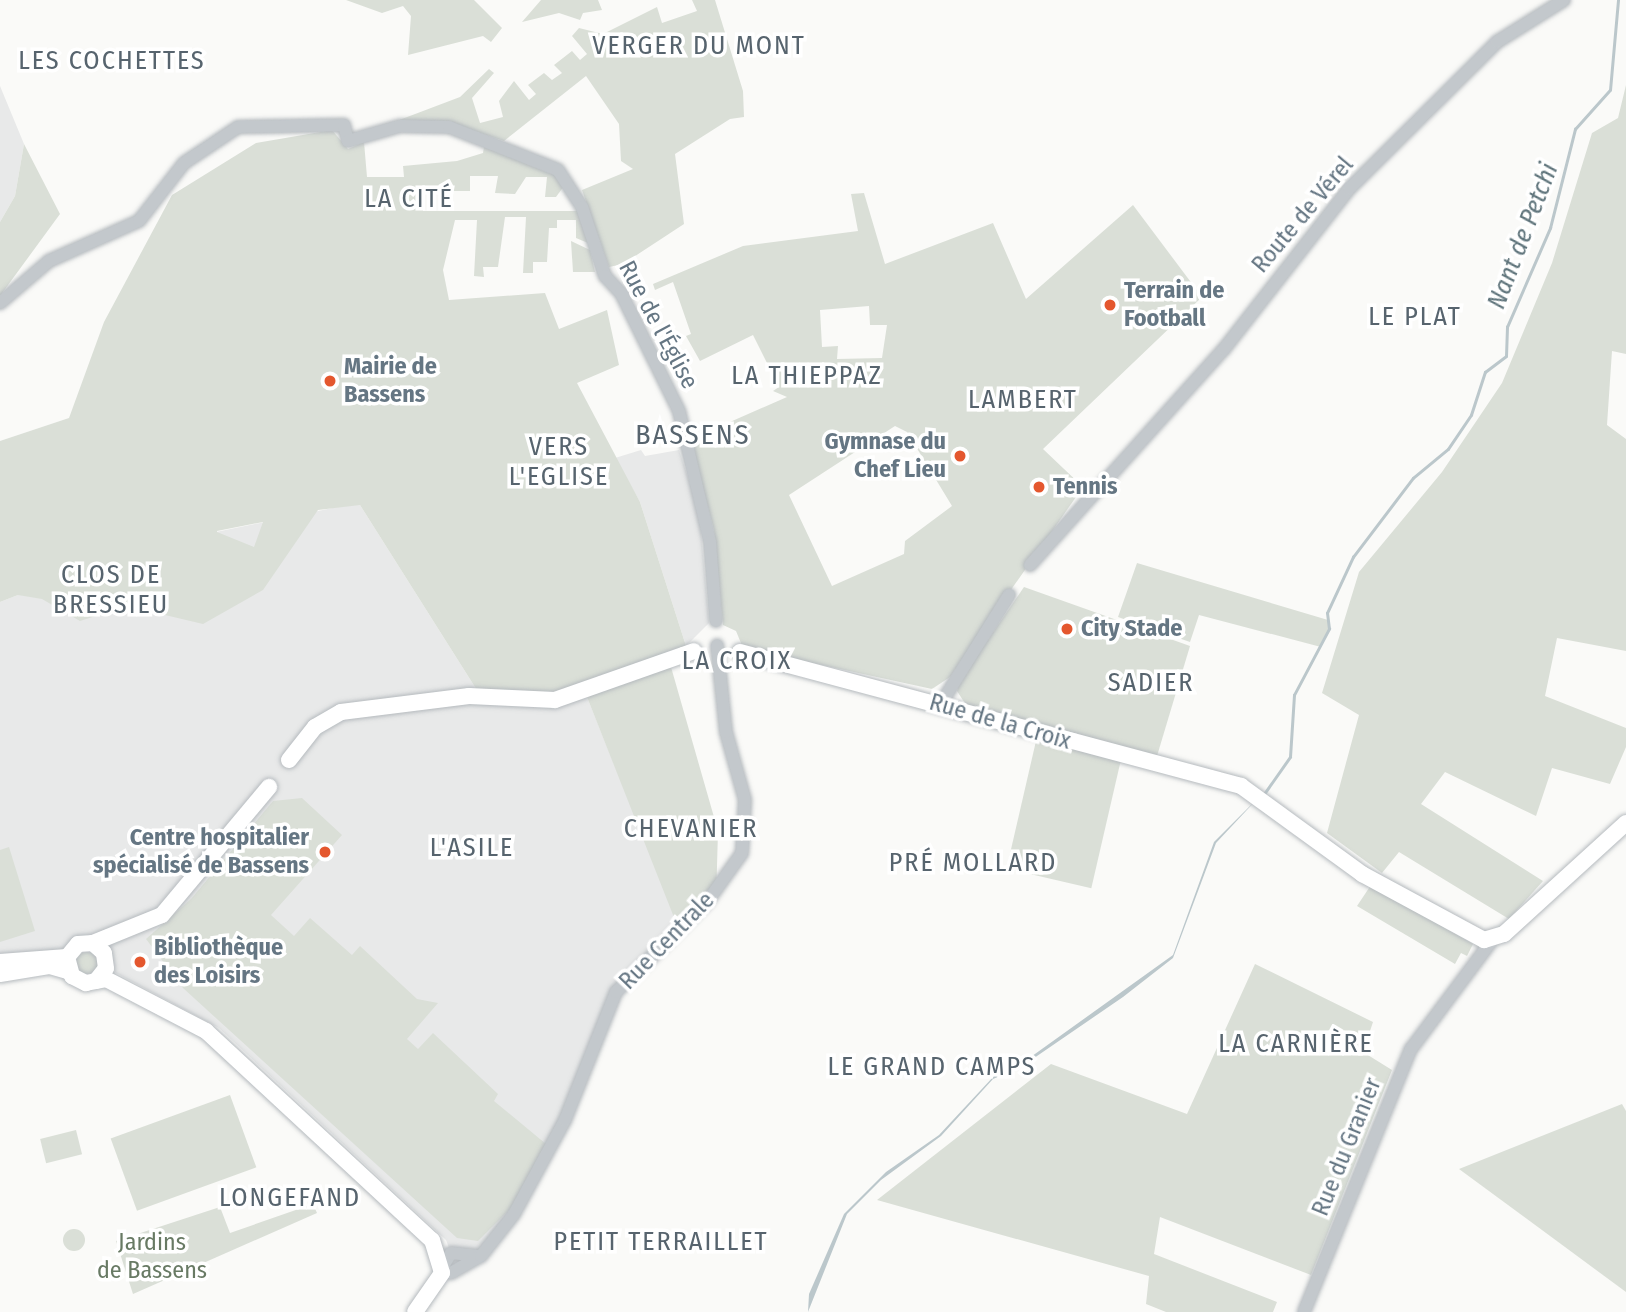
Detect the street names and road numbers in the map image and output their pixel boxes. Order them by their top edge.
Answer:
street label: Route de Vérel [1246,151,1360,279]
street label: Rue de l'Église [612,256,704,394]
street label: Rue de la Croix [926,688,1074,756]
street label: Rue Centrale [613,886,721,996]
street label: Rue du Granier [1306,1074,1388,1220]

